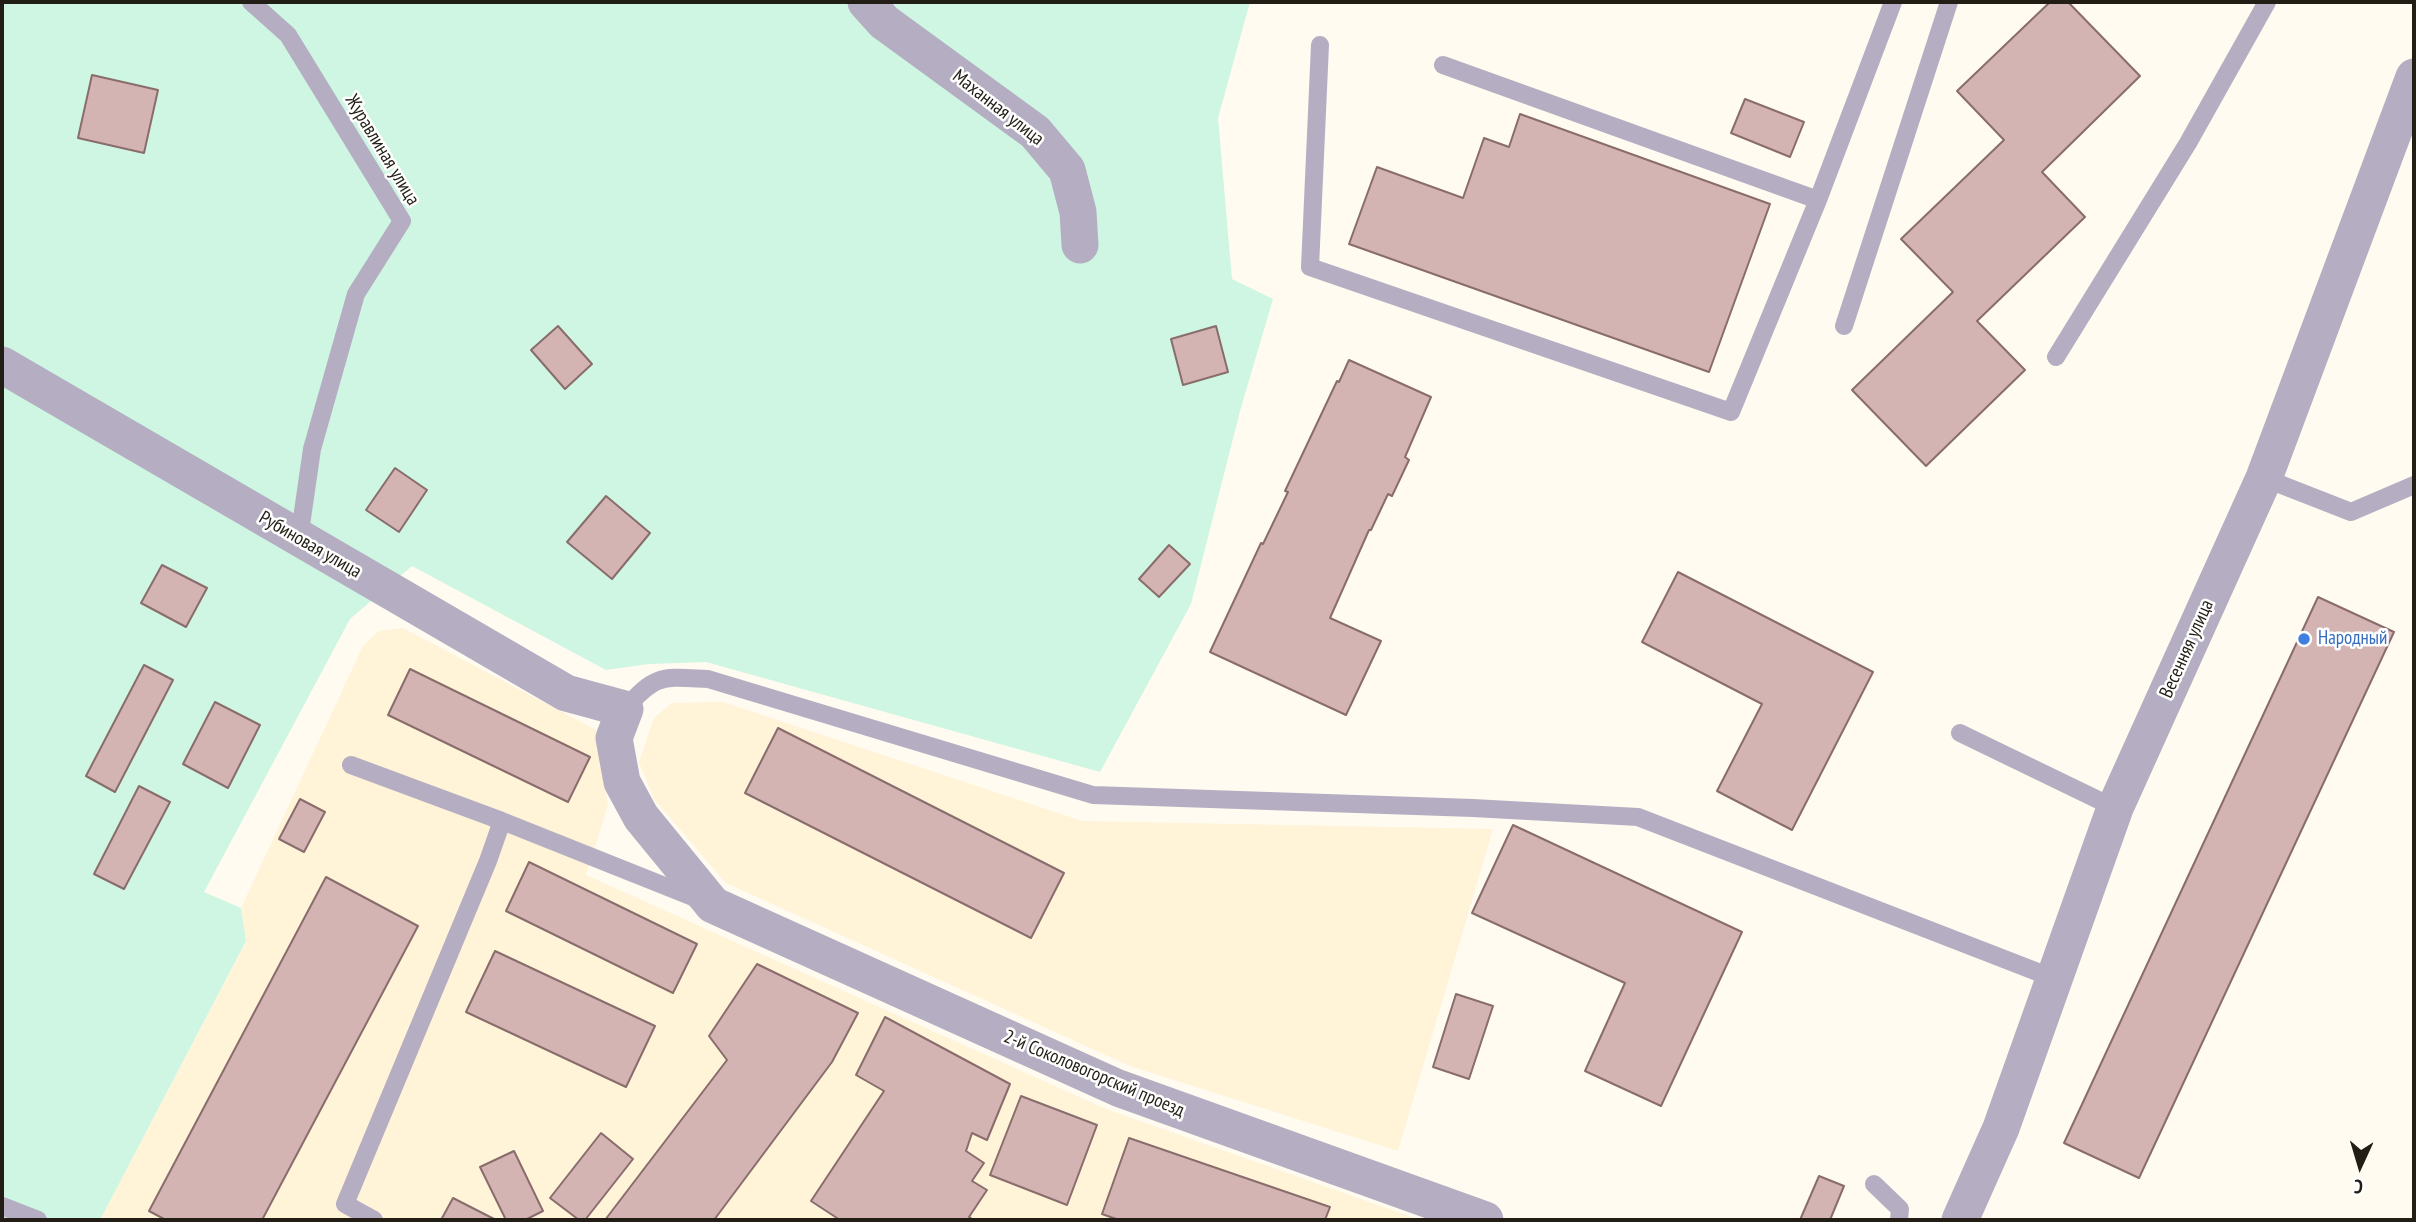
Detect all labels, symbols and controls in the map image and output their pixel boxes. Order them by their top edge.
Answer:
street label: Маханная улица [948,65,1048,151]
street label: Журавлиная улица [340,90,424,210]
street label: Рубиновая улица [255,507,365,583]
street label: Весенняя улица [2155,596,2219,702]
place label: Народный [2318,628,2387,650]
marker: Народный [2296,631,2312,647]
street label: 2-й Соколовогорский проезд [1000,1026,1188,1122]
north arrow [2325,1131,2395,1201]
text: С [2353,1175,2364,1199]

